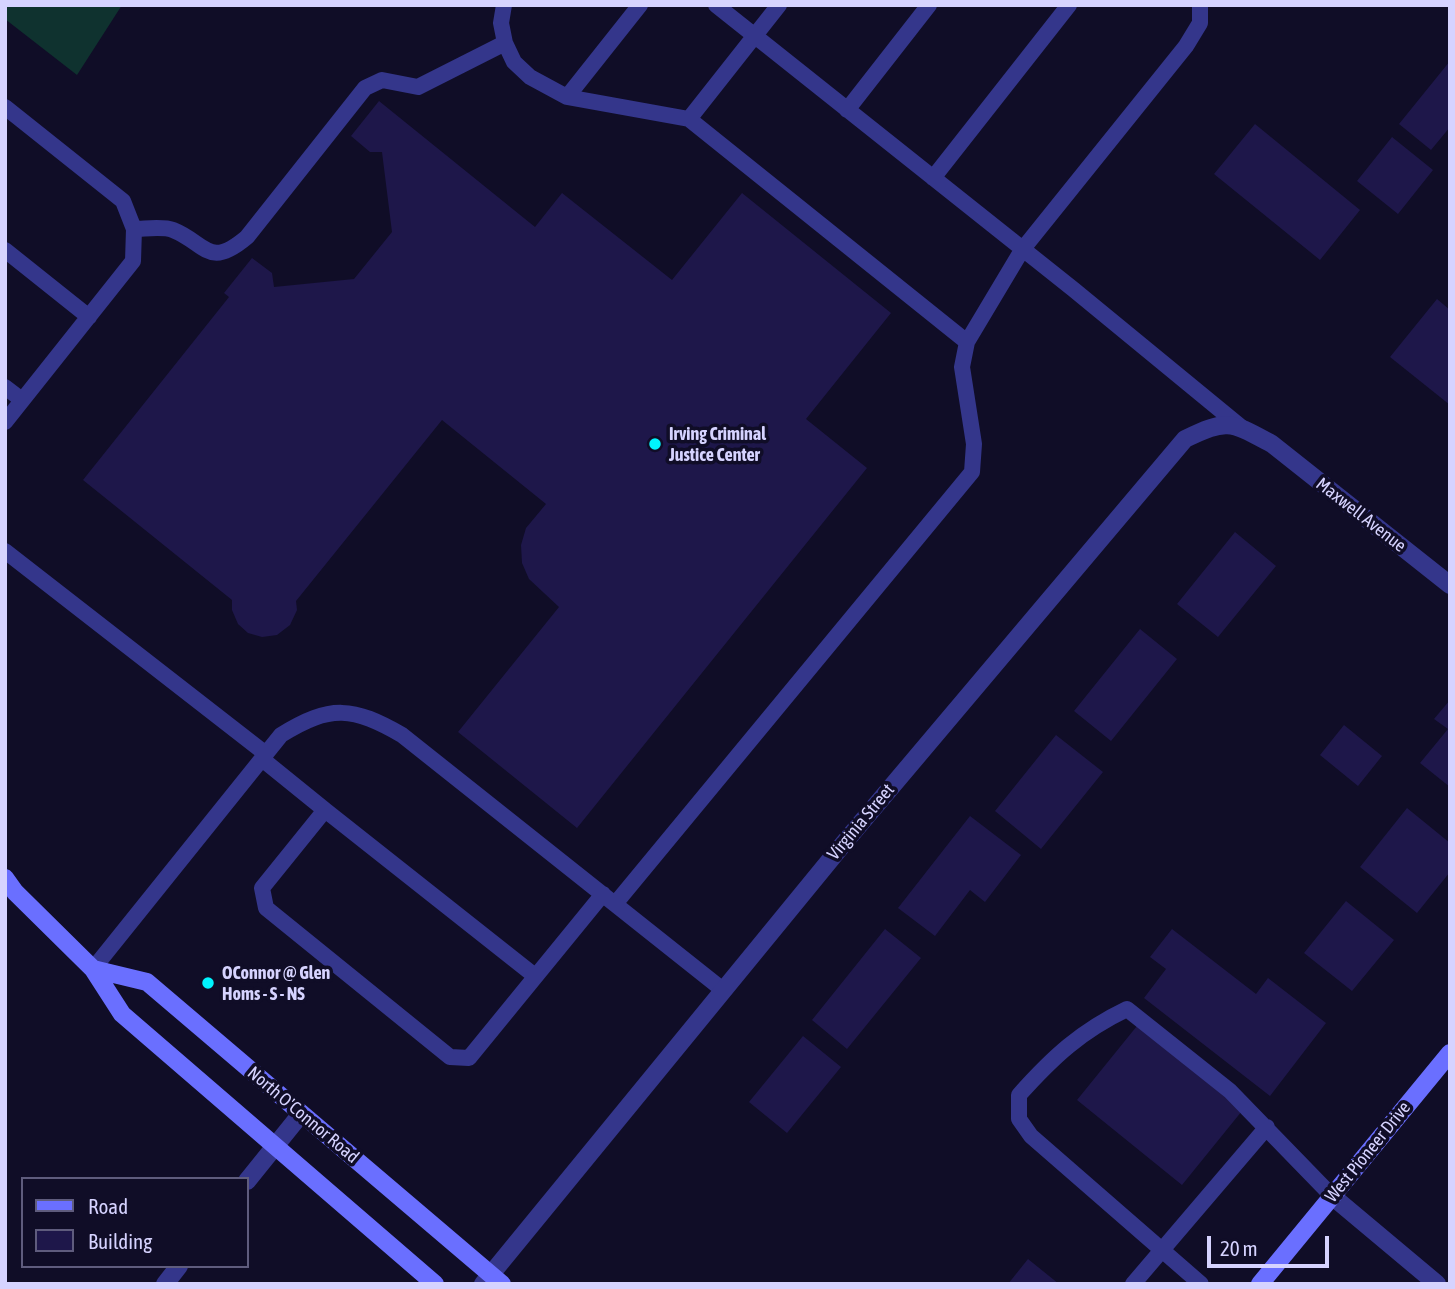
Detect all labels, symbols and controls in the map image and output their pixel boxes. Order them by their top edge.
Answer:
place label: Irving Criminal Justice Center [669,423,766,466]
marker: Irving Criminal Justice Center [647,436,663,452]
street label: Maxwell Avenue [1312,473,1410,557]
street label: Virginia Street [823,780,899,864]
place label: OConnor @ Glen Homs - S - NS [222,962,330,1004]
marker: OConnor @ Glen Homs - S - NS [200,975,216,991]
street label: North O'Connor Road [243,1062,363,1168]
street label: West Pioneer Drive [1321,1097,1415,1207]
legend [21,1177,248,1268]
text: Road [88,1194,128,1218]
scale bar [1210,1222,1332,1266]
text: Building [88,1229,152,1253]
text: 20 m [1220,1236,1258,1260]

